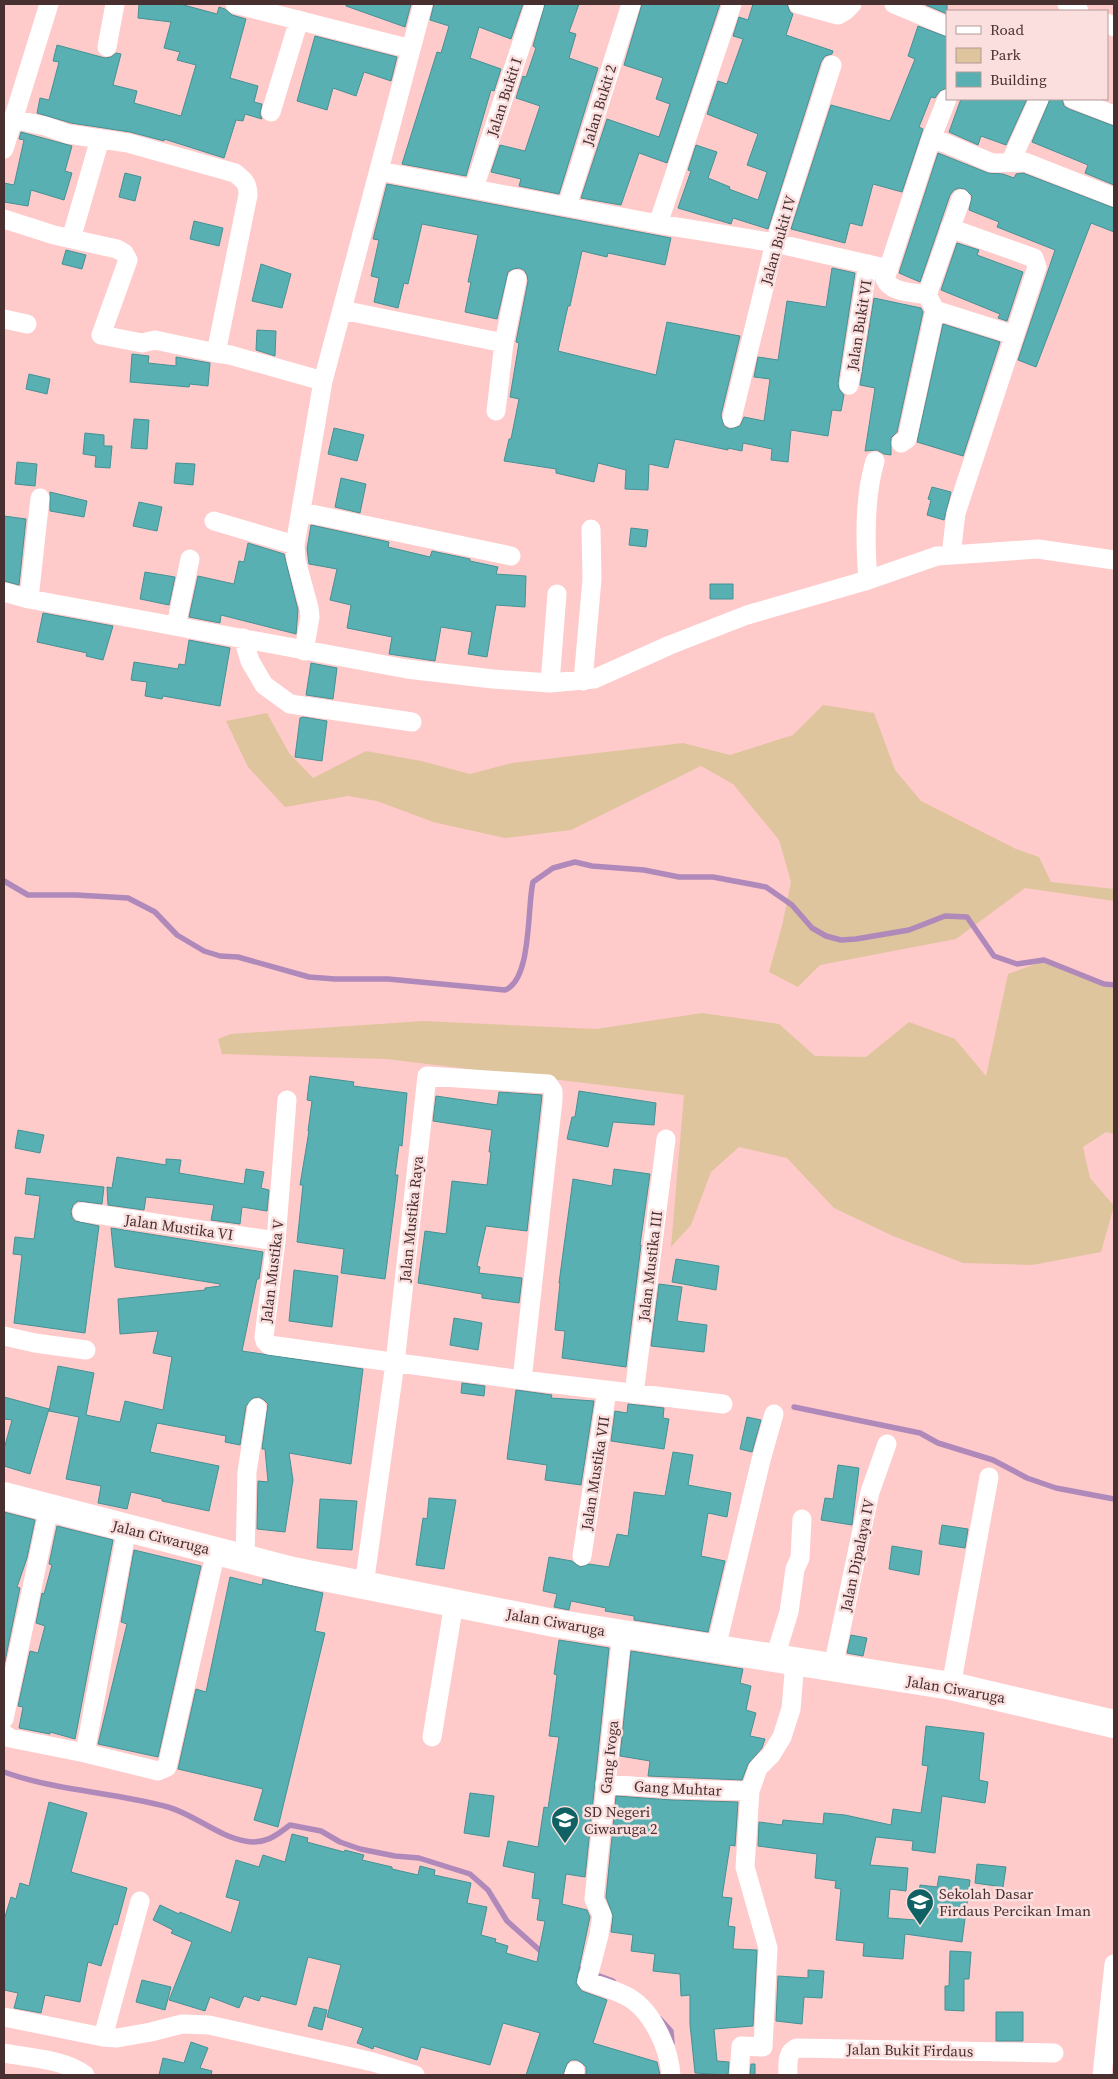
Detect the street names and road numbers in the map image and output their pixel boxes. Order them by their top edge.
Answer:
street label: Jalan Bukit I [481,55,527,140]
street label: Jalan Bukit 2 [576,62,621,149]
street label: Jalan Bukit IV [755,193,801,288]
street label: Jalan Bukit VI [841,278,877,373]
street label: Jalan Mustika Raya [394,1154,428,1284]
street label: Jalan Mustika VI [122,1209,235,1245]
street label: Jalan Mustika III [633,1210,667,1323]
street label: Jalan Mustika V [255,1218,289,1325]
street label: Jalan Mustika VII [575,1414,614,1533]
street label: Jalan Dipalaya IV [835,1497,879,1614]
street label: Jalan Ciwaruga [109,1514,212,1559]
street label: Jalan Ciwaruga [504,1603,607,1641]
street label: Jalan Ciwaruga [904,1670,1007,1708]
street label: Gang Ivoga [595,1719,623,1795]
street label: Gang Muhtar [634,1775,723,1801]
street label: Jalan Bukit Firdaus [845,2038,974,2062]

